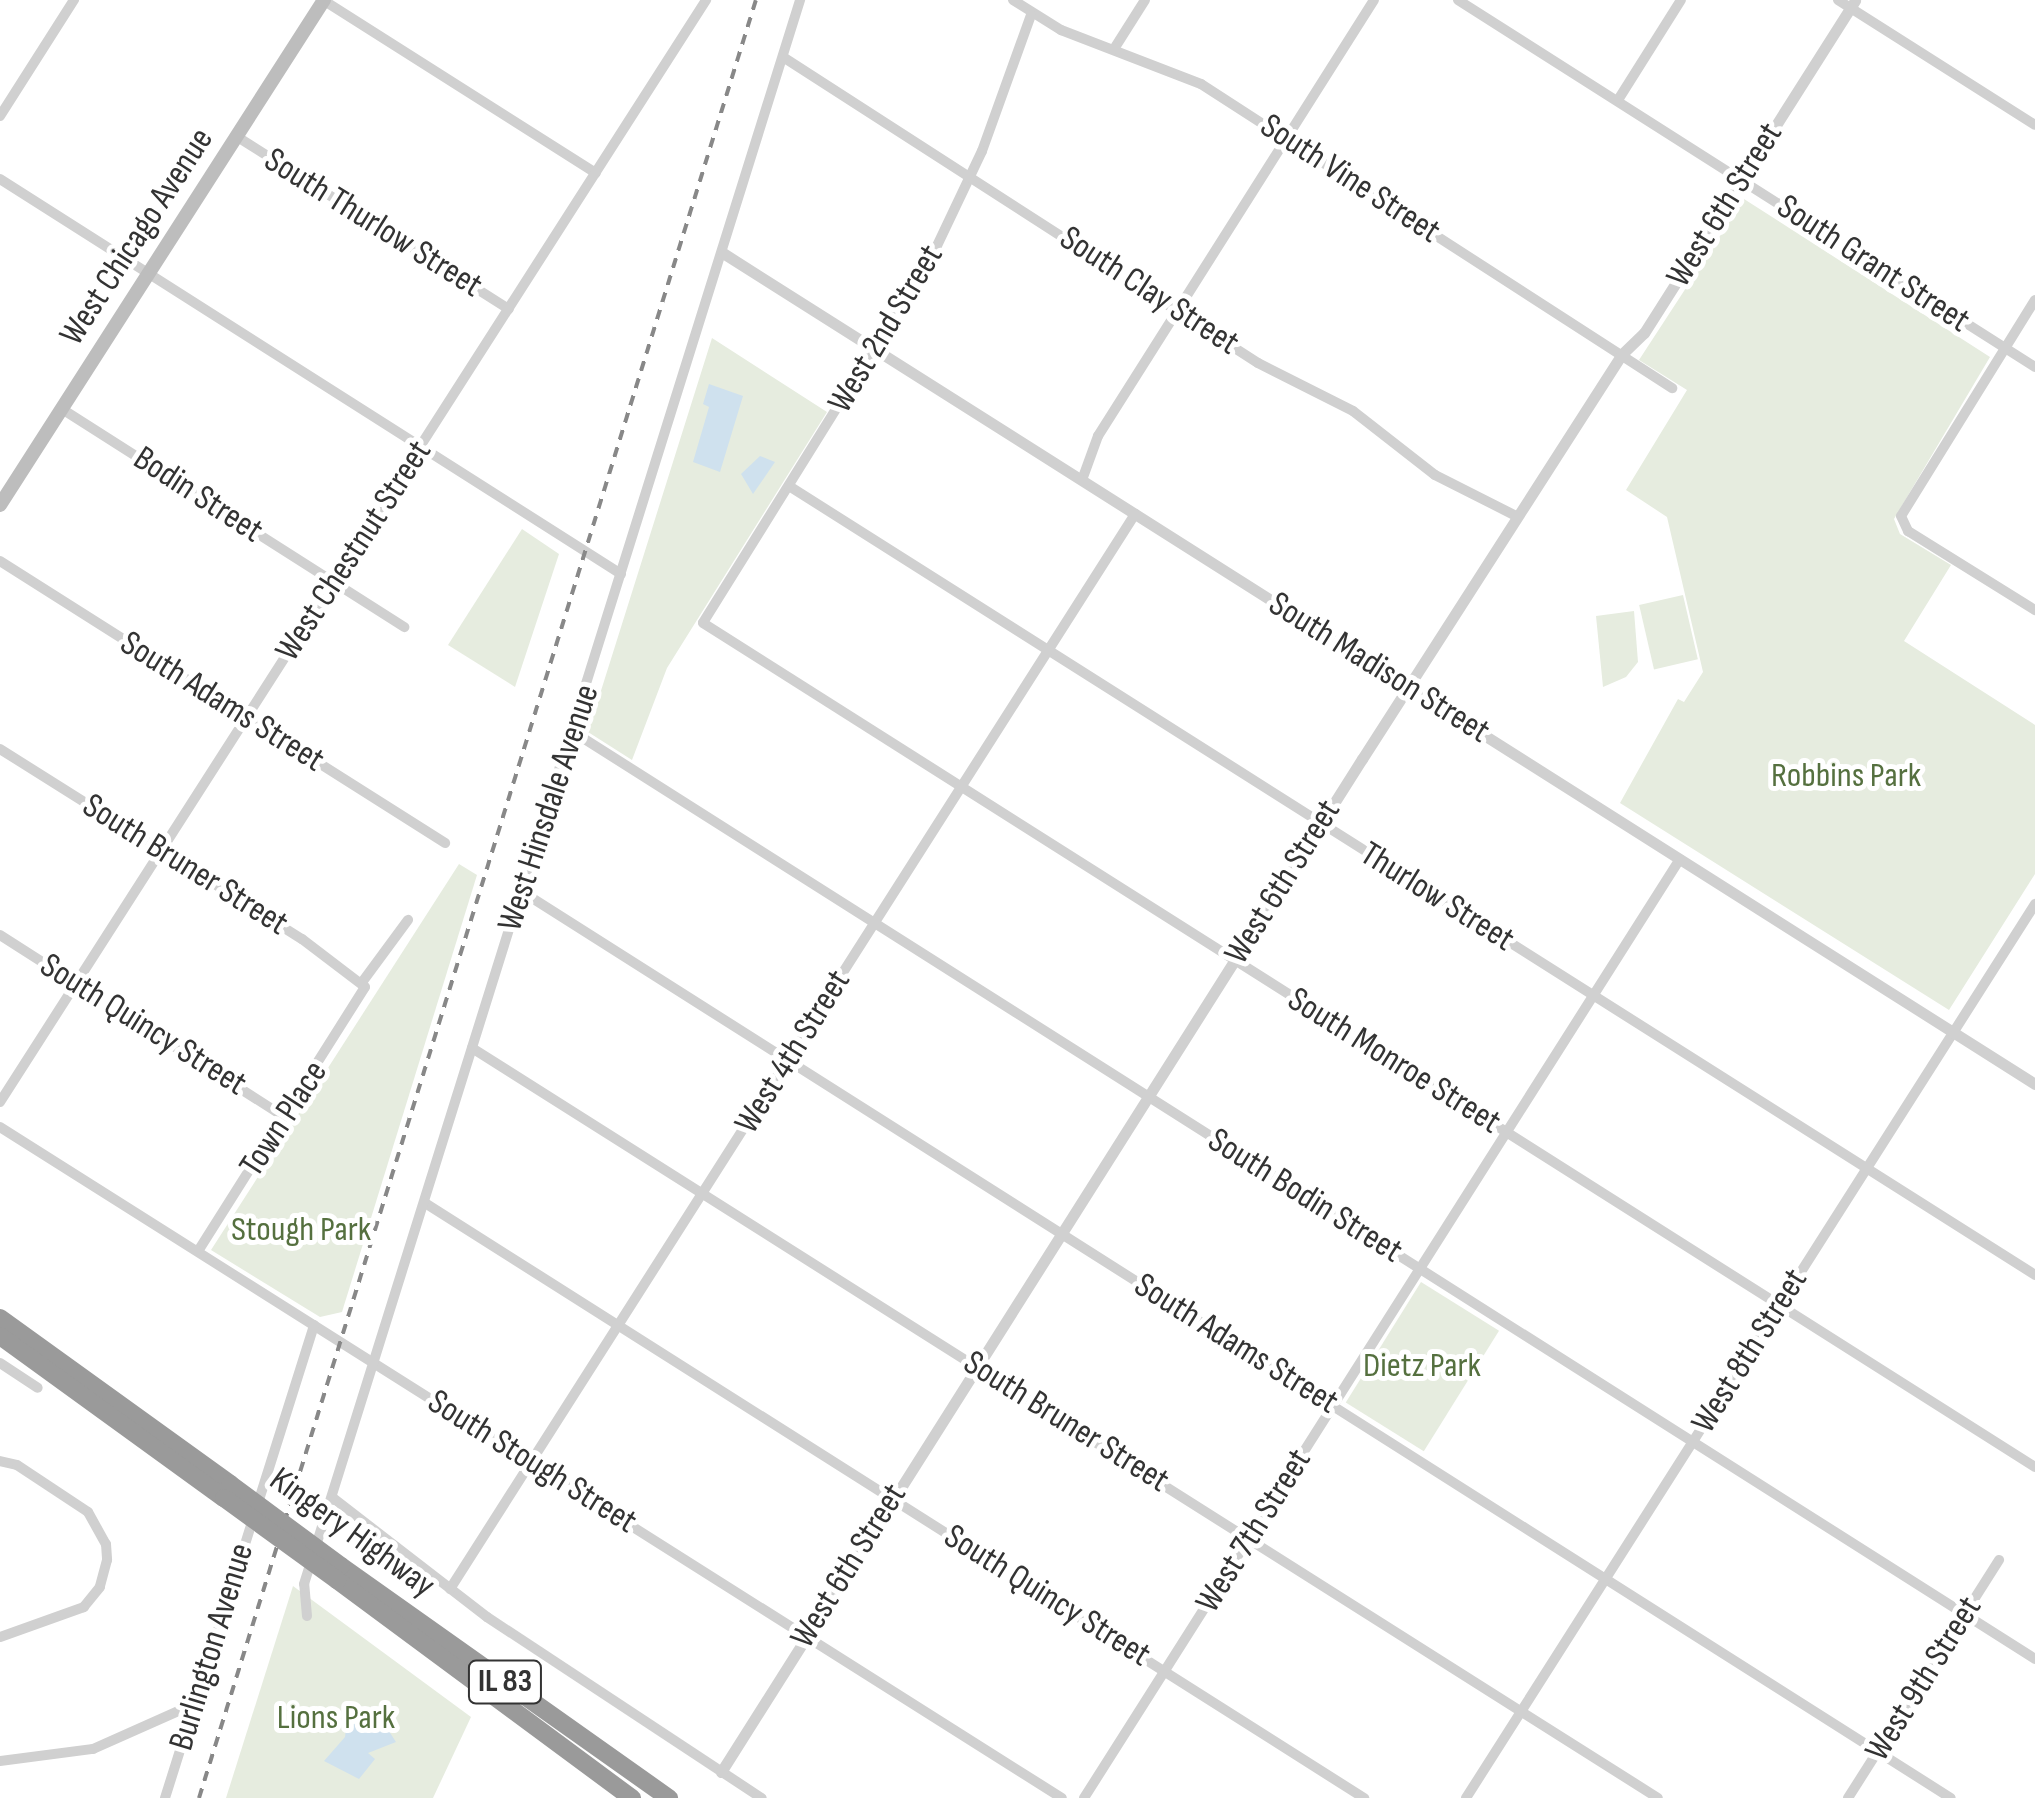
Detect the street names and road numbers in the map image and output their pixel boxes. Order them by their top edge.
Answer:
street label: South Vine Street [1252,105,1448,253]
street label: West 6th Street [1658,115,1792,295]
street label: West Chicago Avenue [51,121,223,353]
street label: South Thurlow Street [256,139,490,307]
street label: South Grant Street [1769,186,1977,342]
street label: South Clay Street [1052,218,1246,364]
street label: West 2nd Street [819,237,953,421]
street label: West Chestnut Street [267,433,441,669]
street label: Bodin Street [126,438,270,552]
street label: South Madison Street [1261,583,1497,753]
street label: South Adams Street [112,623,332,781]
street label: West Hinsdale Avenue [489,679,609,937]
street label: South Bruner Street [75,785,295,945]
street label: West 6th Street [1216,792,1350,972]
street label: Thurlow Street [1352,833,1522,961]
street label: South Quincy Street [32,945,254,1105]
street label: West 4th Street [726,963,860,1141]
street label: South Monroe Street [1280,979,1508,1143]
street label: Town Place [231,1053,337,1185]
street label: South Bodin Street [1200,1120,1410,1272]
street label: West 8th Street [1683,1261,1817,1441]
street label: South Adams Street [1126,1265,1346,1423]
street label: South Bruner Street [956,1342,1176,1502]
street label: South Stough Street [420,1381,644,1543]
street label: West 7th Street [1187,1442,1321,1620]
street label: Kingery Highway [261,1459,443,1607]
street label: West 6th Street [782,1476,916,1656]
street label: South Quincy Street [936,1516,1158,1676]
street label: Burlington Avenue [161,1539,263,1755]
street label: West 9th Street [1857,1589,1991,1769]
road number: IL 83 [468,1655,542,1709]

